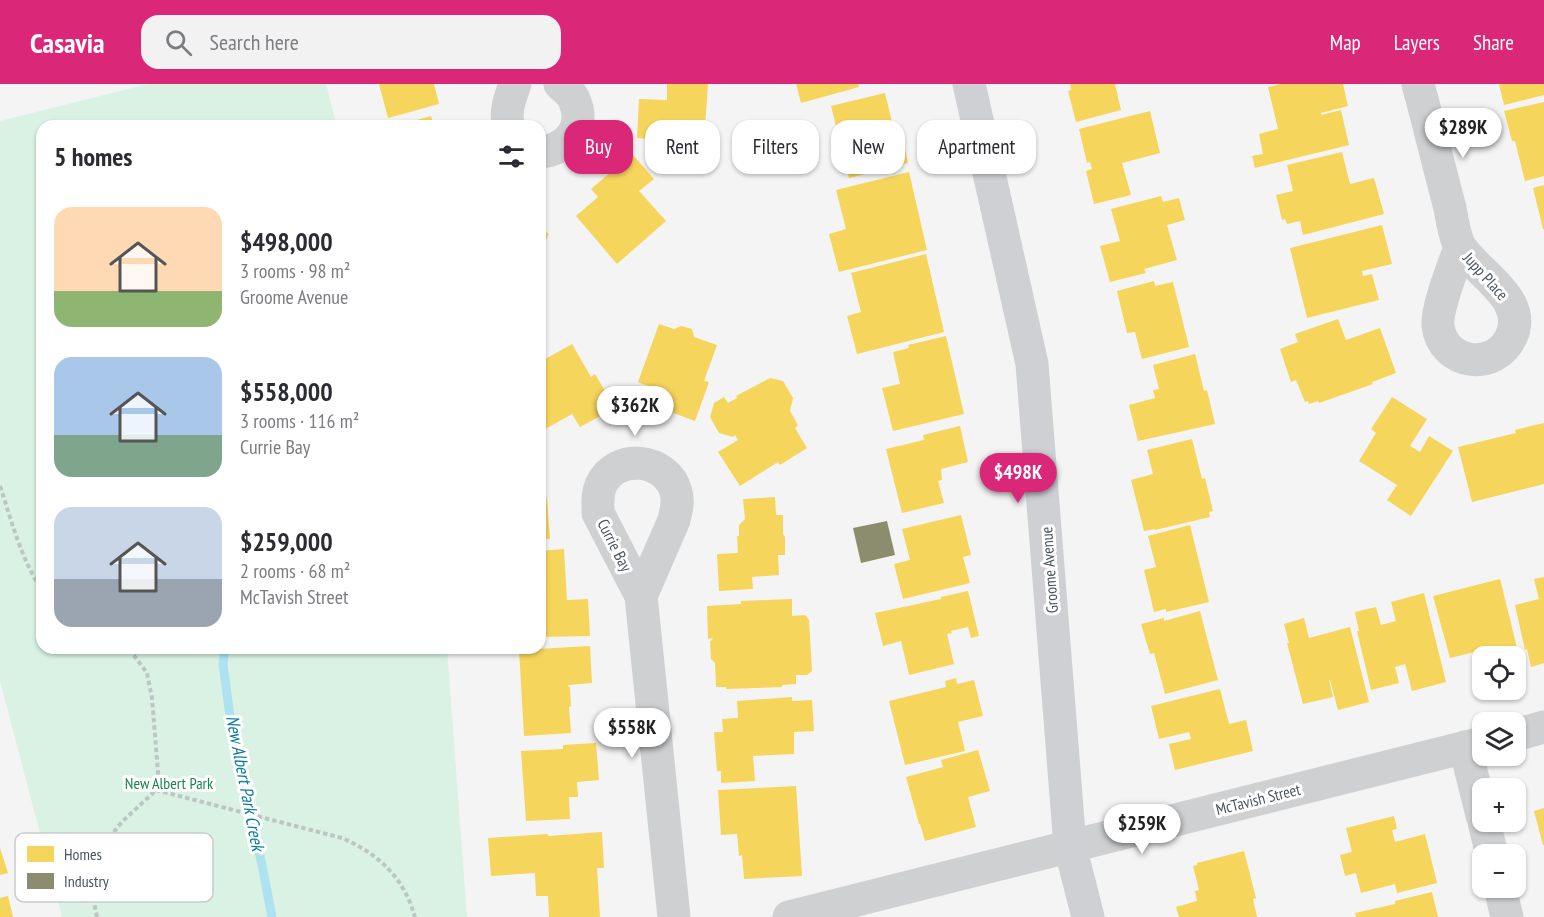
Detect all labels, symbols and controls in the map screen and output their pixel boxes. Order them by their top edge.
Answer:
search box [141,15,561,69]
text: Casavia [30,24,105,61]
icon: search [162,26,195,59]
text: Search here [210,28,299,56]
text: Map [1330,29,1361,56]
text: Layers [1394,29,1440,56]
text: Share [1473,29,1514,56]
pin: $289K [1421,108,1505,159]
text: $289K [1439,114,1487,140]
chip: Buy [564,120,633,174]
chip: Rent [645,120,720,174]
chip: Filters [732,120,819,174]
chip: New [831,120,905,174]
chip: Apartment [917,120,1036,174]
text: 5 homes [54,140,132,173]
icon: filters [495,140,528,173]
text: $498,000 [240,225,333,258]
icon: home [102,231,174,303]
street label: Jupp Place [1459,247,1513,304]
text: 3 rooms · 98 m² [240,258,350,284]
text: Groome Avenue [240,284,348,310]
text: $558,000 [240,375,333,408]
icon: home [102,381,174,453]
pin: $362K [593,386,677,437]
text: $362K [611,392,659,418]
text: 3 rooms · 116 m² [240,408,359,434]
text: Currie Bay [240,434,310,460]
pin: $498K [976,453,1060,504]
text: $498K [994,459,1042,485]
street label: Currie Bay [593,515,637,575]
text: $259,000 [240,525,333,558]
street label: Groome Avenue [1036,526,1062,614]
icon: home [102,531,174,603]
text: 2 rooms · 68 m² [240,558,350,584]
text: McTavish Street [240,584,348,610]
map controls [1472,646,1526,898]
button: locate [1472,646,1526,700]
pin: $558K [590,708,674,759]
button: layers [1472,712,1526,766]
water label: New Albert Park Creek [221,713,270,855]
text: $558K [608,714,656,740]
park label: New Albert Park [125,773,214,793]
button: + [1472,778,1526,832]
street label: McTavish Street [1214,779,1303,819]
pin: $259K [1100,804,1184,855]
text: $259K [1118,810,1166,836]
legend [15,833,213,902]
text: Homes [64,844,102,864]
button: − [1472,844,1526,898]
text: Industry [64,871,109,891]

